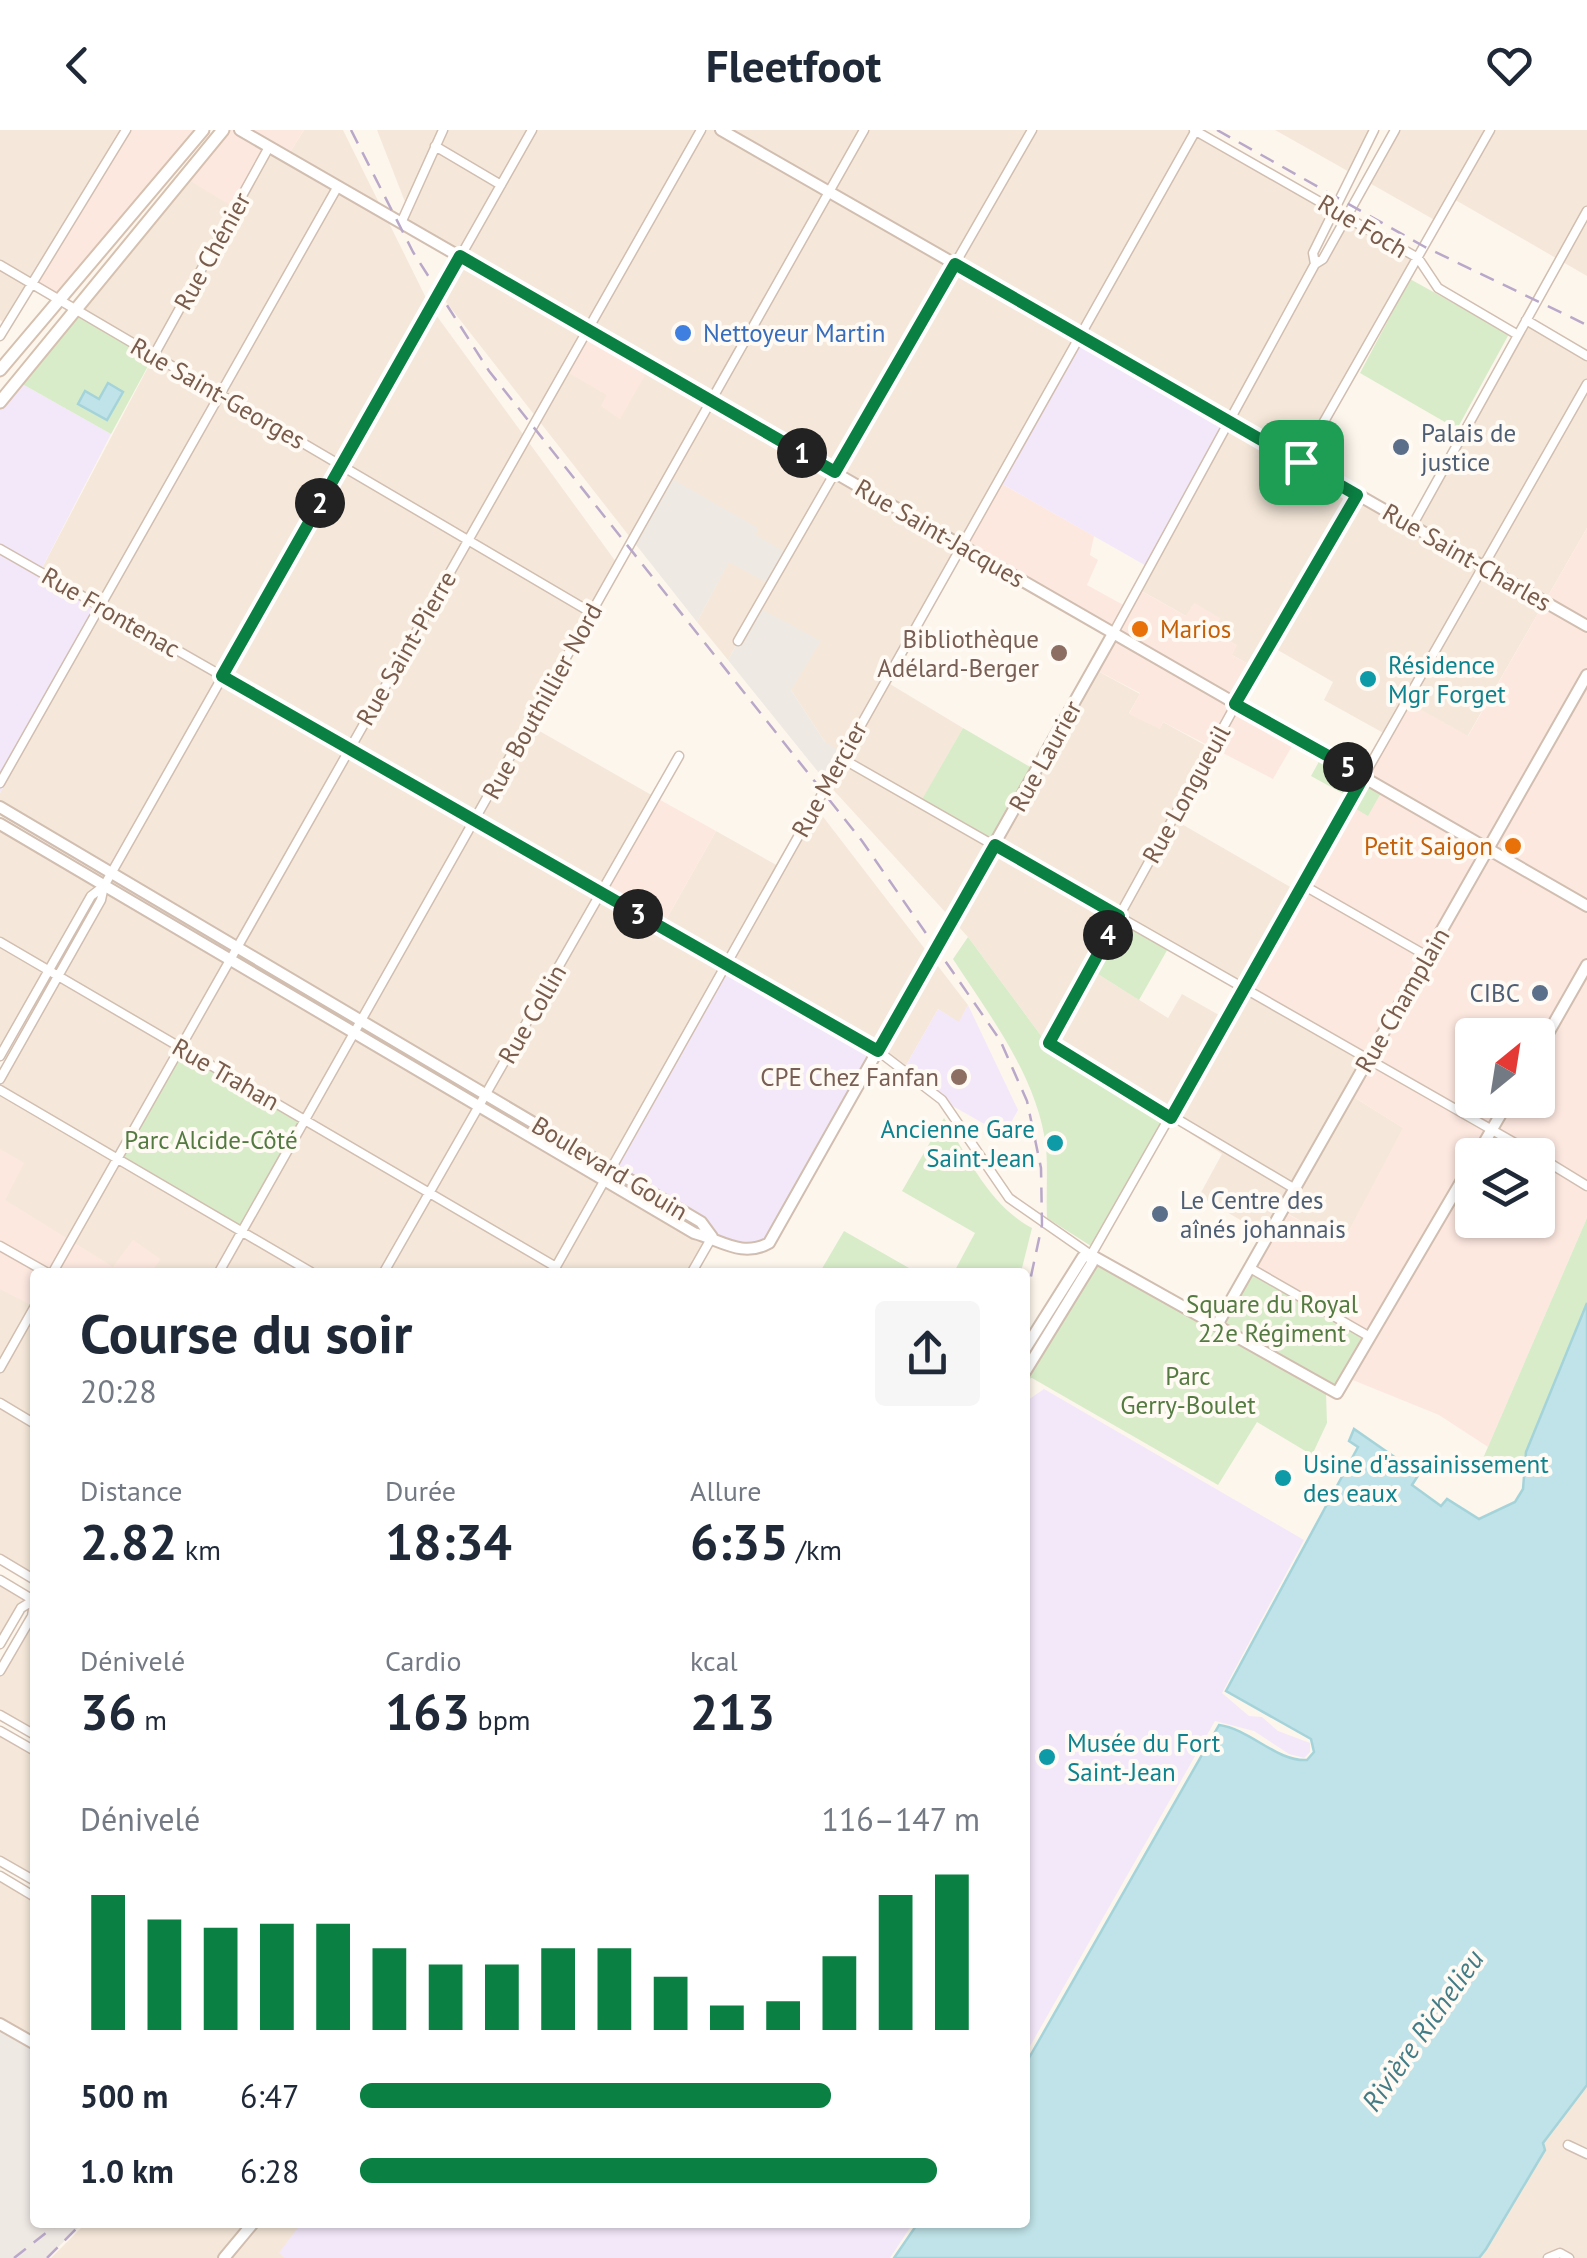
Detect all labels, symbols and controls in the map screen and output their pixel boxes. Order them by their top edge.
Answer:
text: Fleetfoot [706,36,881,94]
icon: back [50,38,105,93]
icon: heart [1482,38,1537,93]
street label: Rue Chénier [167,186,258,315]
street label: Rue Foch [1312,187,1414,265]
place label: Nettoyeur Martin [703,317,885,349]
marker: Nettoyeur Martin [672,322,694,344]
street label: Rue Saint-Georges [125,330,311,456]
place label: Palais de justice [1421,417,1516,478]
pin [1259,420,1344,505]
pin: 1 [777,428,827,478]
text: 1 [794,434,810,471]
icon: arrive [1274,435,1329,490]
marker: Palais de justice [1390,436,1412,458]
street label: Rue Saint-Jacques [849,471,1031,595]
pin: 2 [295,478,345,528]
text: 2 [312,484,328,521]
street label: Rue Saint-Charles [1377,496,1557,618]
street label: Rue Frontenac [36,560,186,664]
street label: Rue Saint-Pierre [349,565,463,731]
street label: Rue Bouthillier Nord [475,597,609,805]
place label: Marios [1160,613,1231,645]
marker: Marios [1129,618,1151,640]
place label: Bibliothèque Adélard-Berger [877,623,1039,684]
marker: Bibliothèque Adélard-Berger [1048,642,1070,664]
place label: Résidence Mgr Forget [1388,649,1506,710]
marker: Résidence Mgr Forget [1357,668,1379,690]
street label: Rue Laurier [1001,694,1089,817]
street label: Rue Mercier [784,715,874,843]
street label: Rue Longueuil [1135,719,1237,869]
pin: 5 [1323,742,1373,792]
text: 5 [1340,748,1356,785]
place label: Petit Saigon [1364,830,1493,862]
marker: Petit Saigon [1502,835,1524,857]
pin: 3 [613,889,663,939]
text: 3 [630,895,646,932]
pin: 4 [1083,910,1133,960]
text: 4 [1100,916,1116,953]
street label: Rue Champlain [1348,922,1456,1078]
street label: Rue Collin [491,959,573,1069]
place label: CIBC [1470,977,1520,1009]
marker: CIBC [1529,982,1551,1004]
north arrow [1455,1018,1555,1118]
map controls [1455,1018,1555,1238]
street label: Rue Trahan [167,1030,285,1118]
place label: CPE Chez Fanfan [760,1061,939,1093]
marker: CPE Chez Fanfan [948,1066,970,1088]
street label: Boulevard Gouin [526,1109,694,1227]
place label: Ancienne Gare Saint-Jean [880,1113,1035,1174]
park label: Parc Alcide-Côté [124,1124,298,1156]
marker: Ancienne Gare Saint-Jean [1044,1132,1066,1154]
button: layers [1455,1138,1555,1238]
place label: Le Centre des aînés johannais [1180,1184,1346,1245]
marker: Le Centre des aînés johannais [1149,1203,1171,1225]
park label: Square du Royal 22e Régiment [1186,1288,1359,1349]
text: Course du soir [80,1297,412,1368]
button: share [875,1301,980,1406]
park label: Parc Gerry-Boulet [1120,1360,1256,1421]
text: 20:28 [80,1370,157,1412]
place label: Usine d'assainissement des eaux [1303,1448,1549,1509]
marker: Usine d'assainissement des eaux [1272,1467,1294,1489]
text: Distance [80,1472,183,1509]
text: Durée [385,1472,456,1509]
text: Allure [690,1472,762,1509]
text: 2.82 [80,1509,177,1574]
text: 18:34 [385,1509,512,1574]
text: 6:35 [690,1509,789,1574]
text: km [177,1531,221,1568]
text: /km [789,1531,842,1568]
text: Dénivelé [80,1642,185,1679]
text: Cardio [385,1642,462,1679]
text: kcal [690,1642,738,1679]
text: 36 [80,1679,137,1744]
text: 163 [385,1679,470,1744]
text: 213 [690,1679,775,1744]
text: m [137,1701,167,1738]
text: bpm [470,1701,531,1738]
place label: Musée du Fort Saint-Jean [1067,1727,1221,1788]
marker: Musée du Fort Saint-Jean [1036,1746,1058,1768]
text: Dénivelé [80,1798,200,1840]
text: 116–147 m [821,1798,980,1840]
water label: Rivière Richelieu [1353,1942,1491,2118]
text: 500 m [80,2075,168,2117]
text: 6:47 [240,2075,299,2117]
text: 1.0 km [80,2150,174,2192]
text: 6:28 [240,2150,299,2192]

